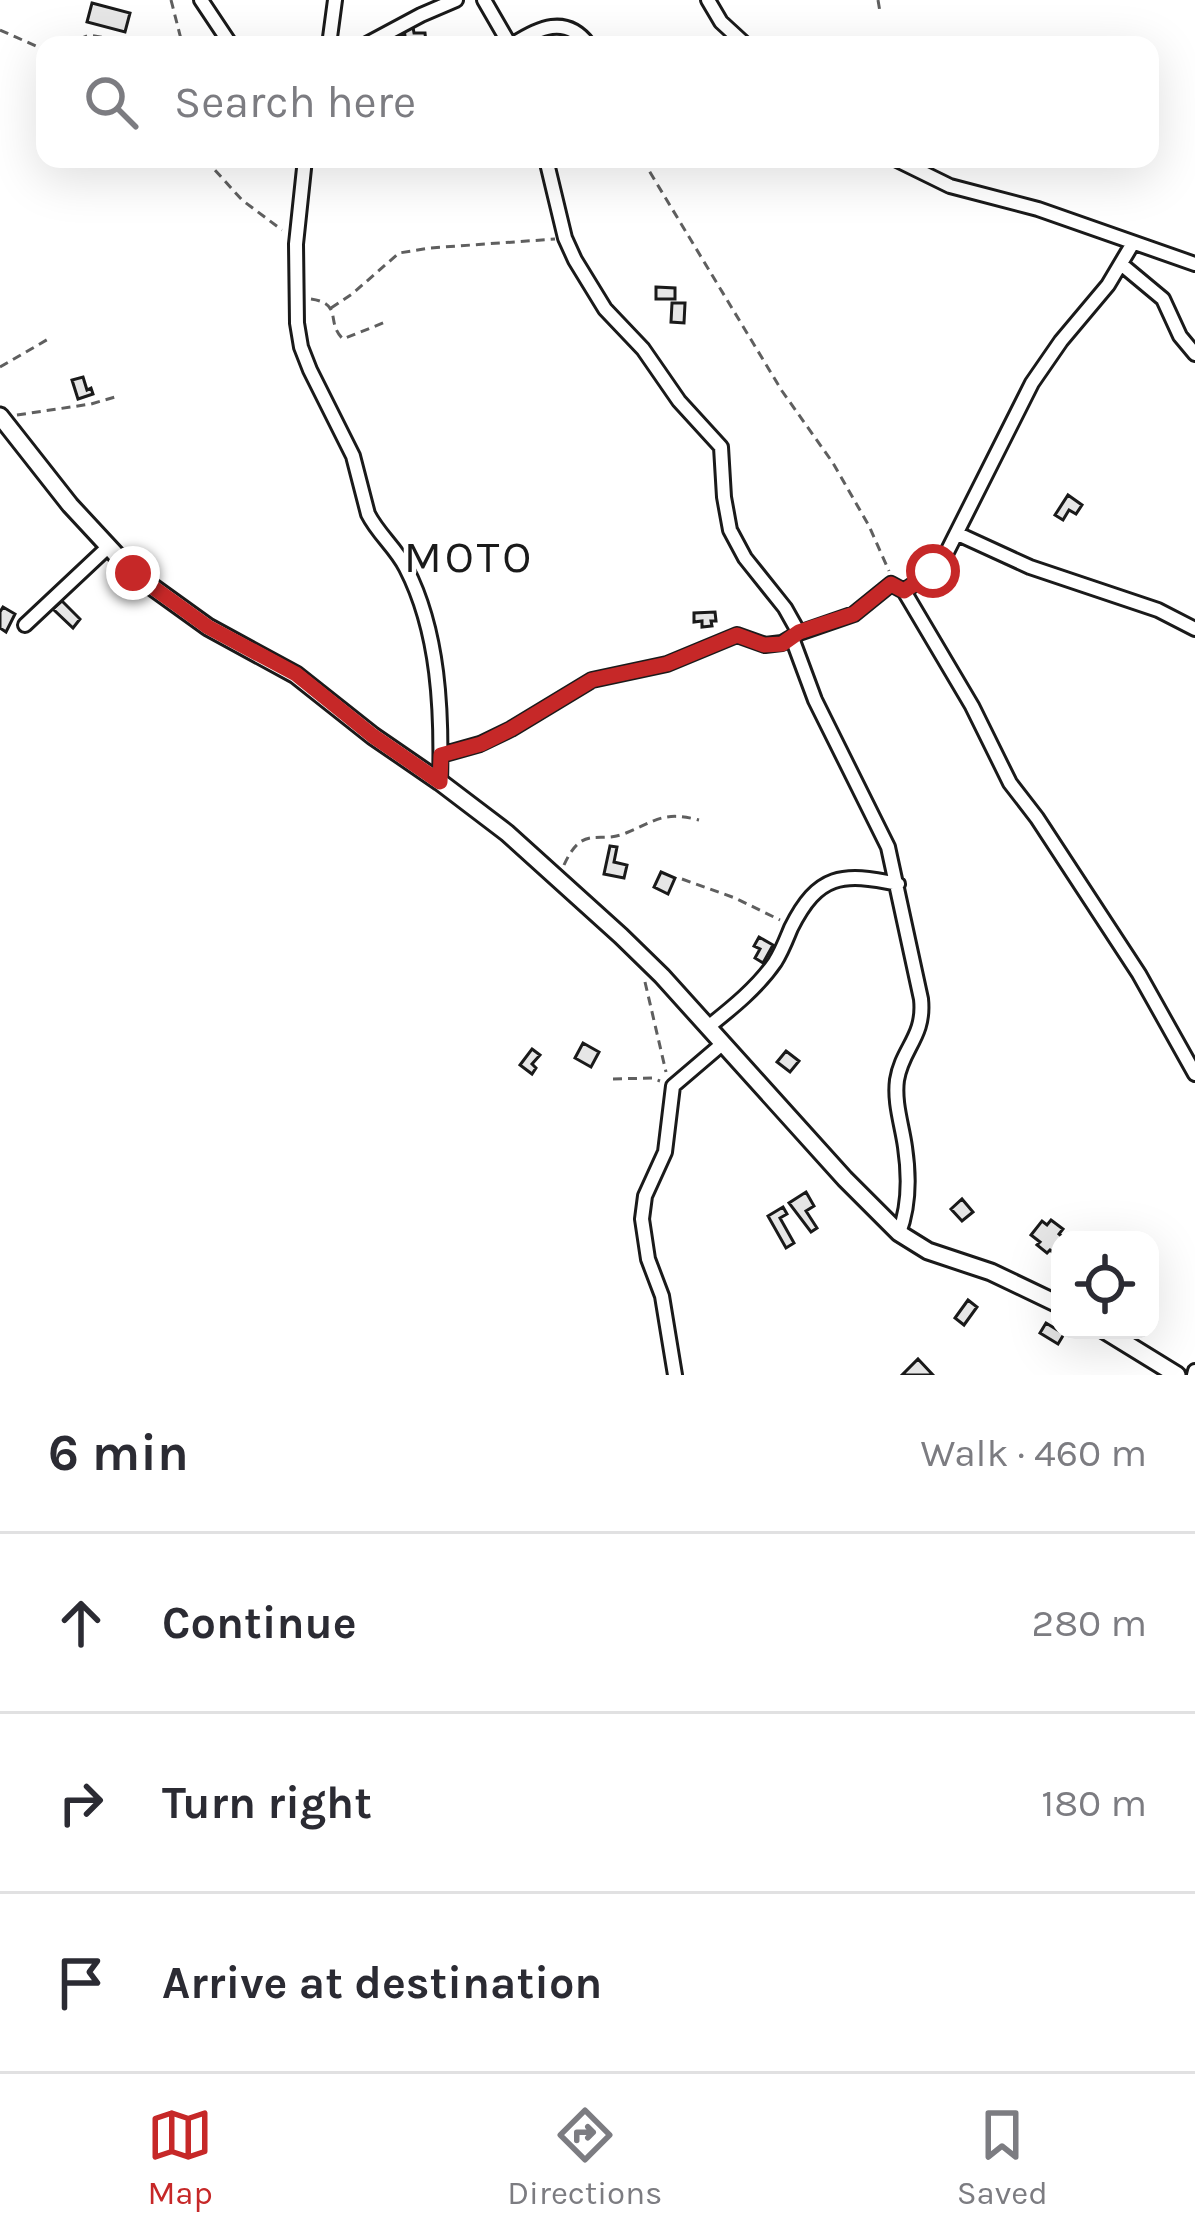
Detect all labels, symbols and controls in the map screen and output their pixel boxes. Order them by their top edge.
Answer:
search box [36,36,1159,168]
icon: search [78,69,144,135]
text: Search here [174,76,416,128]
district label: MOTO [404,531,534,583]
route start [906,544,960,598]
route end [106,546,160,600]
map controls [1051,1231,1159,1339]
button: locate [1051,1231,1159,1339]
text: 6 min [48,1423,189,1483]
text: Walk · 460 m [921,1430,1147,1476]
icon: ahead [48,1590,114,1656]
text: Continue [162,1597,357,1649]
text: 280 m [1032,1600,1147,1646]
icon: right [48,1770,114,1836]
text: Turn right [162,1777,372,1829]
text: 180 m [1041,1780,1147,1826]
icon: arrive [48,1950,114,2016]
text: Arrive at destination [162,1957,602,2009]
tab: Map [147,2102,213,2212]
tab: Directions [507,2102,662,2212]
tab: Saved [957,2102,1048,2212]

